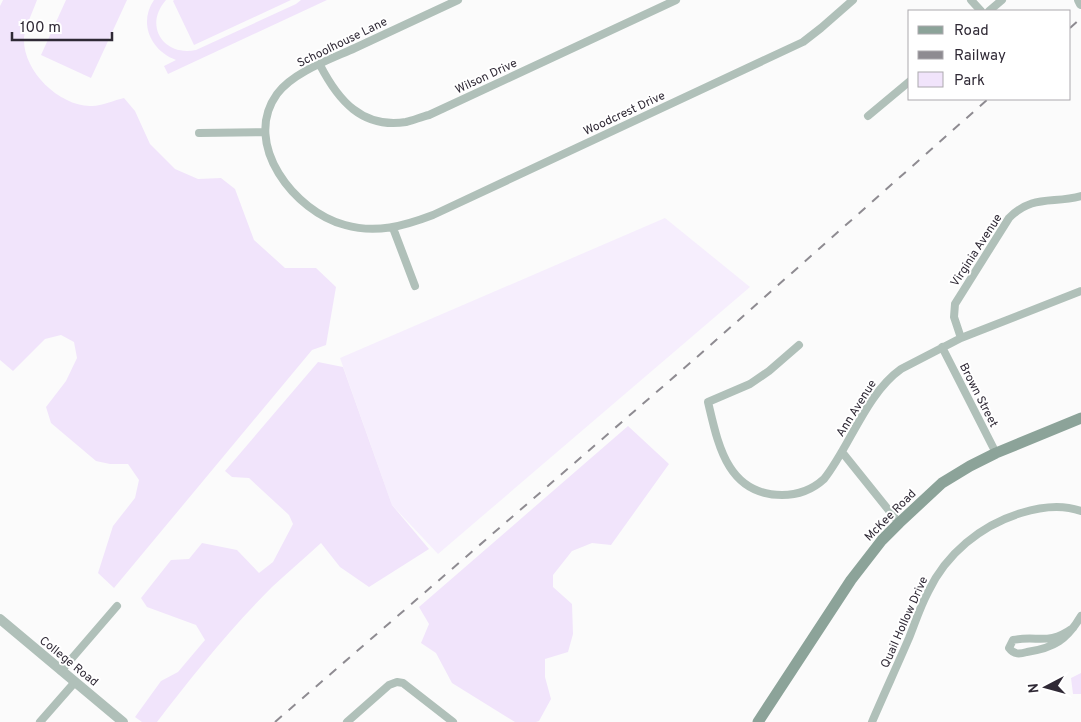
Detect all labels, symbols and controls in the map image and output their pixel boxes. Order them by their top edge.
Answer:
scale bar [12,10,112,42]
legend [908,10,1071,100]
street label: Schoolhouse Lane [295,14,390,72]
text: 100 m [20,19,61,38]
text: Road [954,22,989,41]
text: Railway [954,47,1006,66]
street label: Wilson Drive [453,56,520,98]
text: Park [954,72,985,91]
street label: Woodcrest Drive [581,88,668,140]
street label: Virginia Avenue [947,211,1006,290]
street label: Brown Street [955,361,1001,430]
street label: Ann Avenue [833,377,881,440]
street label: McKee Road [861,486,920,545]
street label: Quail Hollow Drive [878,574,932,671]
street label: College Road [36,633,101,690]
north arrow [1021,662,1071,712]
text: N [1026,682,1044,694]

